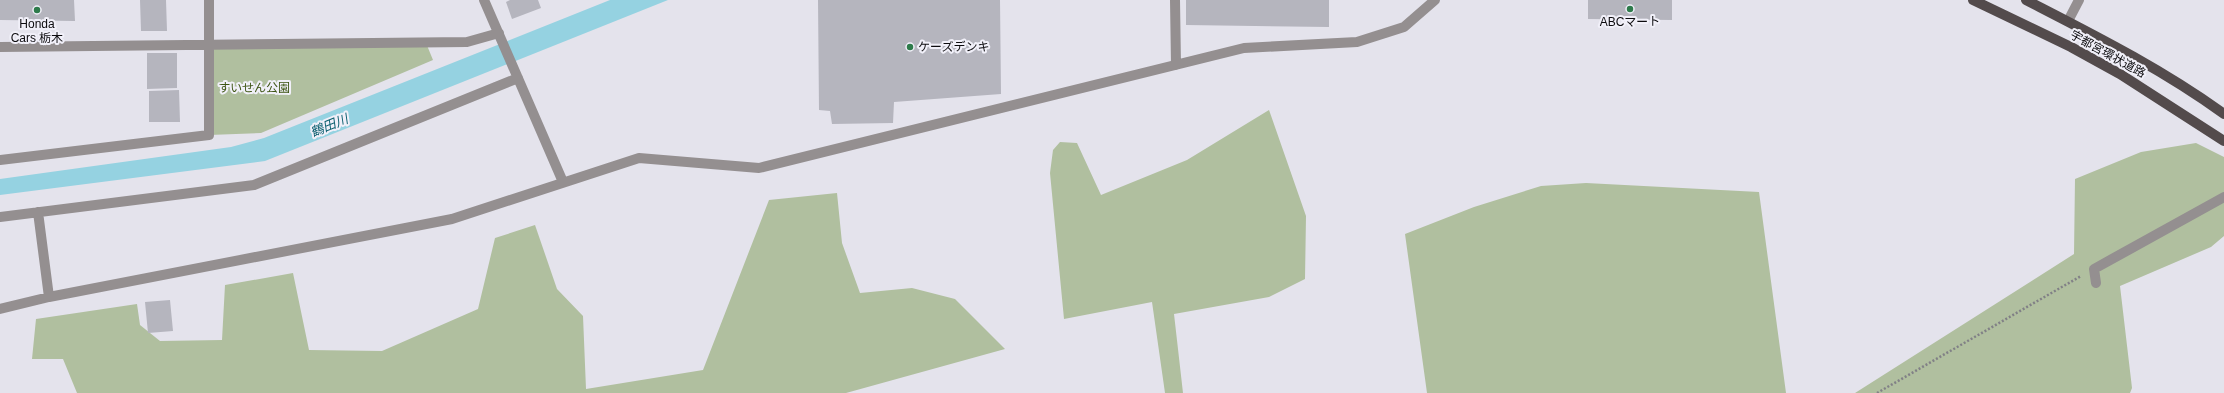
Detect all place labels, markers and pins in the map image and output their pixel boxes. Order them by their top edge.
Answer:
marker: ABCマート [1625,4,1635,14]
marker: Honda Cars 栃木 [32,5,42,15]
place label: ABCマート [1600,15,1660,29]
place label: Honda Cars 栃木 [11,17,63,45]
place label: ケーズデンキ [918,40,989,54]
marker: ケーズデンキ [905,42,915,52]

